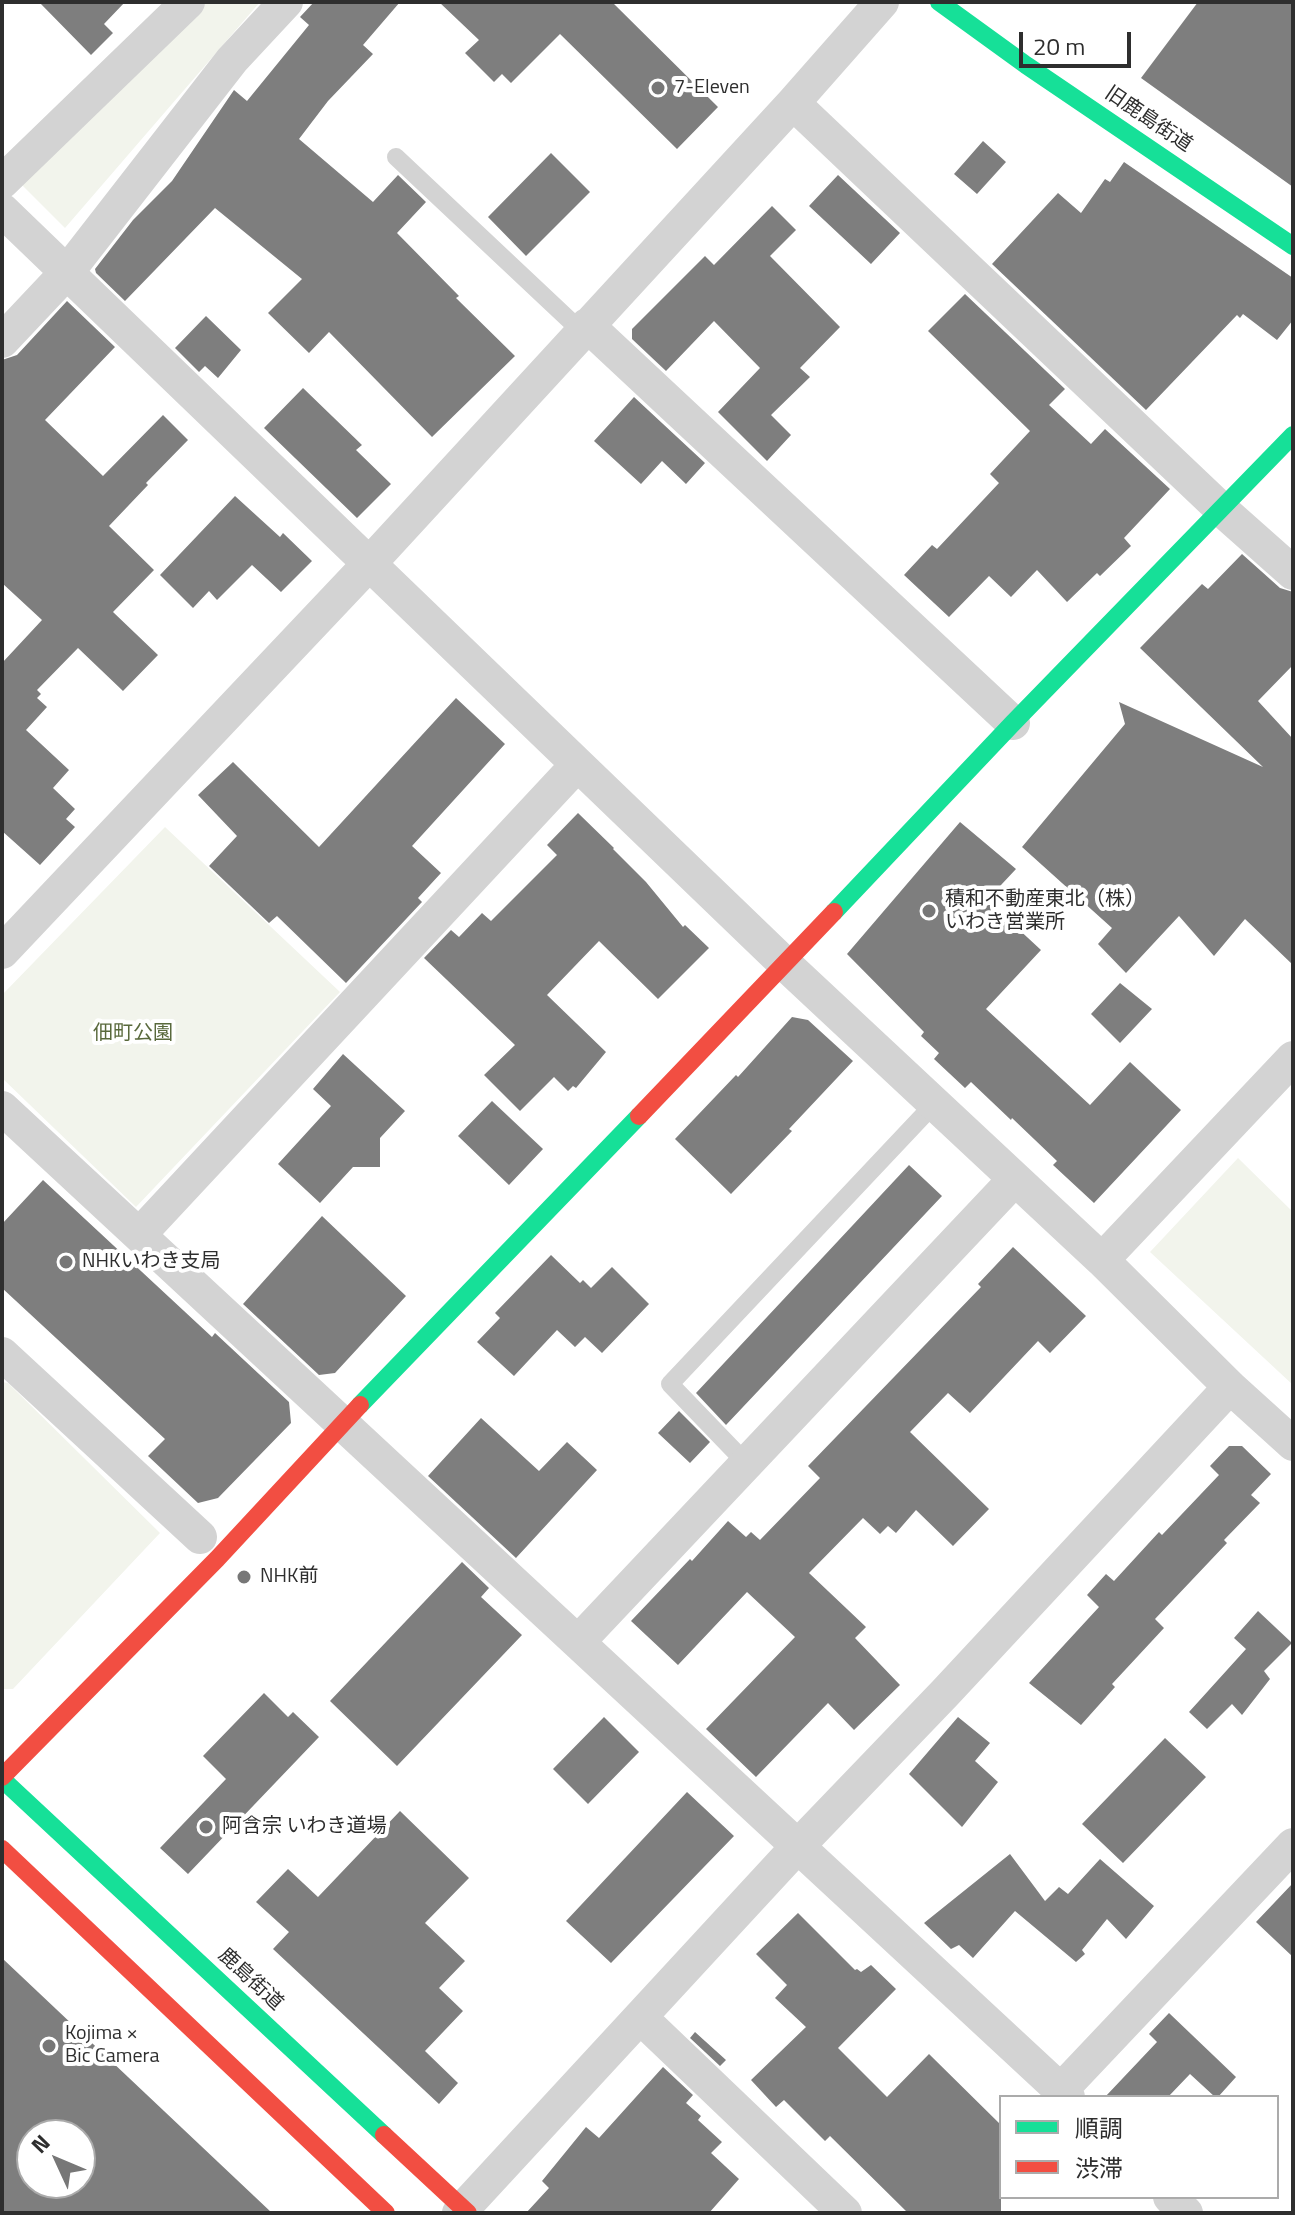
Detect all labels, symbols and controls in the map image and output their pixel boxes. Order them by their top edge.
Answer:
scale bar [1023,16,1135,66]
text: 20 m [1033,28,1085,64]
place label: 7-Eleven [674,76,750,100]
marker: 7-Eleven [649,79,667,97]
street label: 旧鹿島街道 [1100,82,1196,158]
place label: 積和不動産東北（株） いわき営業所 [945,888,1145,935]
marker: 積和不動産東北（株） いわき営業所 [920,902,938,920]
park label: 佃町公園 [93,1022,173,1046]
place label: NHKいわき支局 [82,1250,220,1274]
marker: NHKいわき支局 [57,1253,75,1271]
place label: NHK前 [260,1565,318,1589]
marker: NHK前 [235,1568,253,1586]
place label: 阿含宗 いわき道場 [222,1815,386,1839]
marker: 阿含宗 いわき道場 [197,1818,215,1836]
street label: 鹿島街道 [213,1944,287,2016]
place label: Kojima × Bic Camera [65,2022,159,2069]
marker: Kojima × Bic Camera [40,2037,58,2055]
legend [999,2095,1279,2199]
text: 順調 [1075,2110,1123,2146]
north arrow [16,2119,96,2199]
text: N [23,2126,58,2161]
text: 渋滞 [1075,2150,1123,2186]

